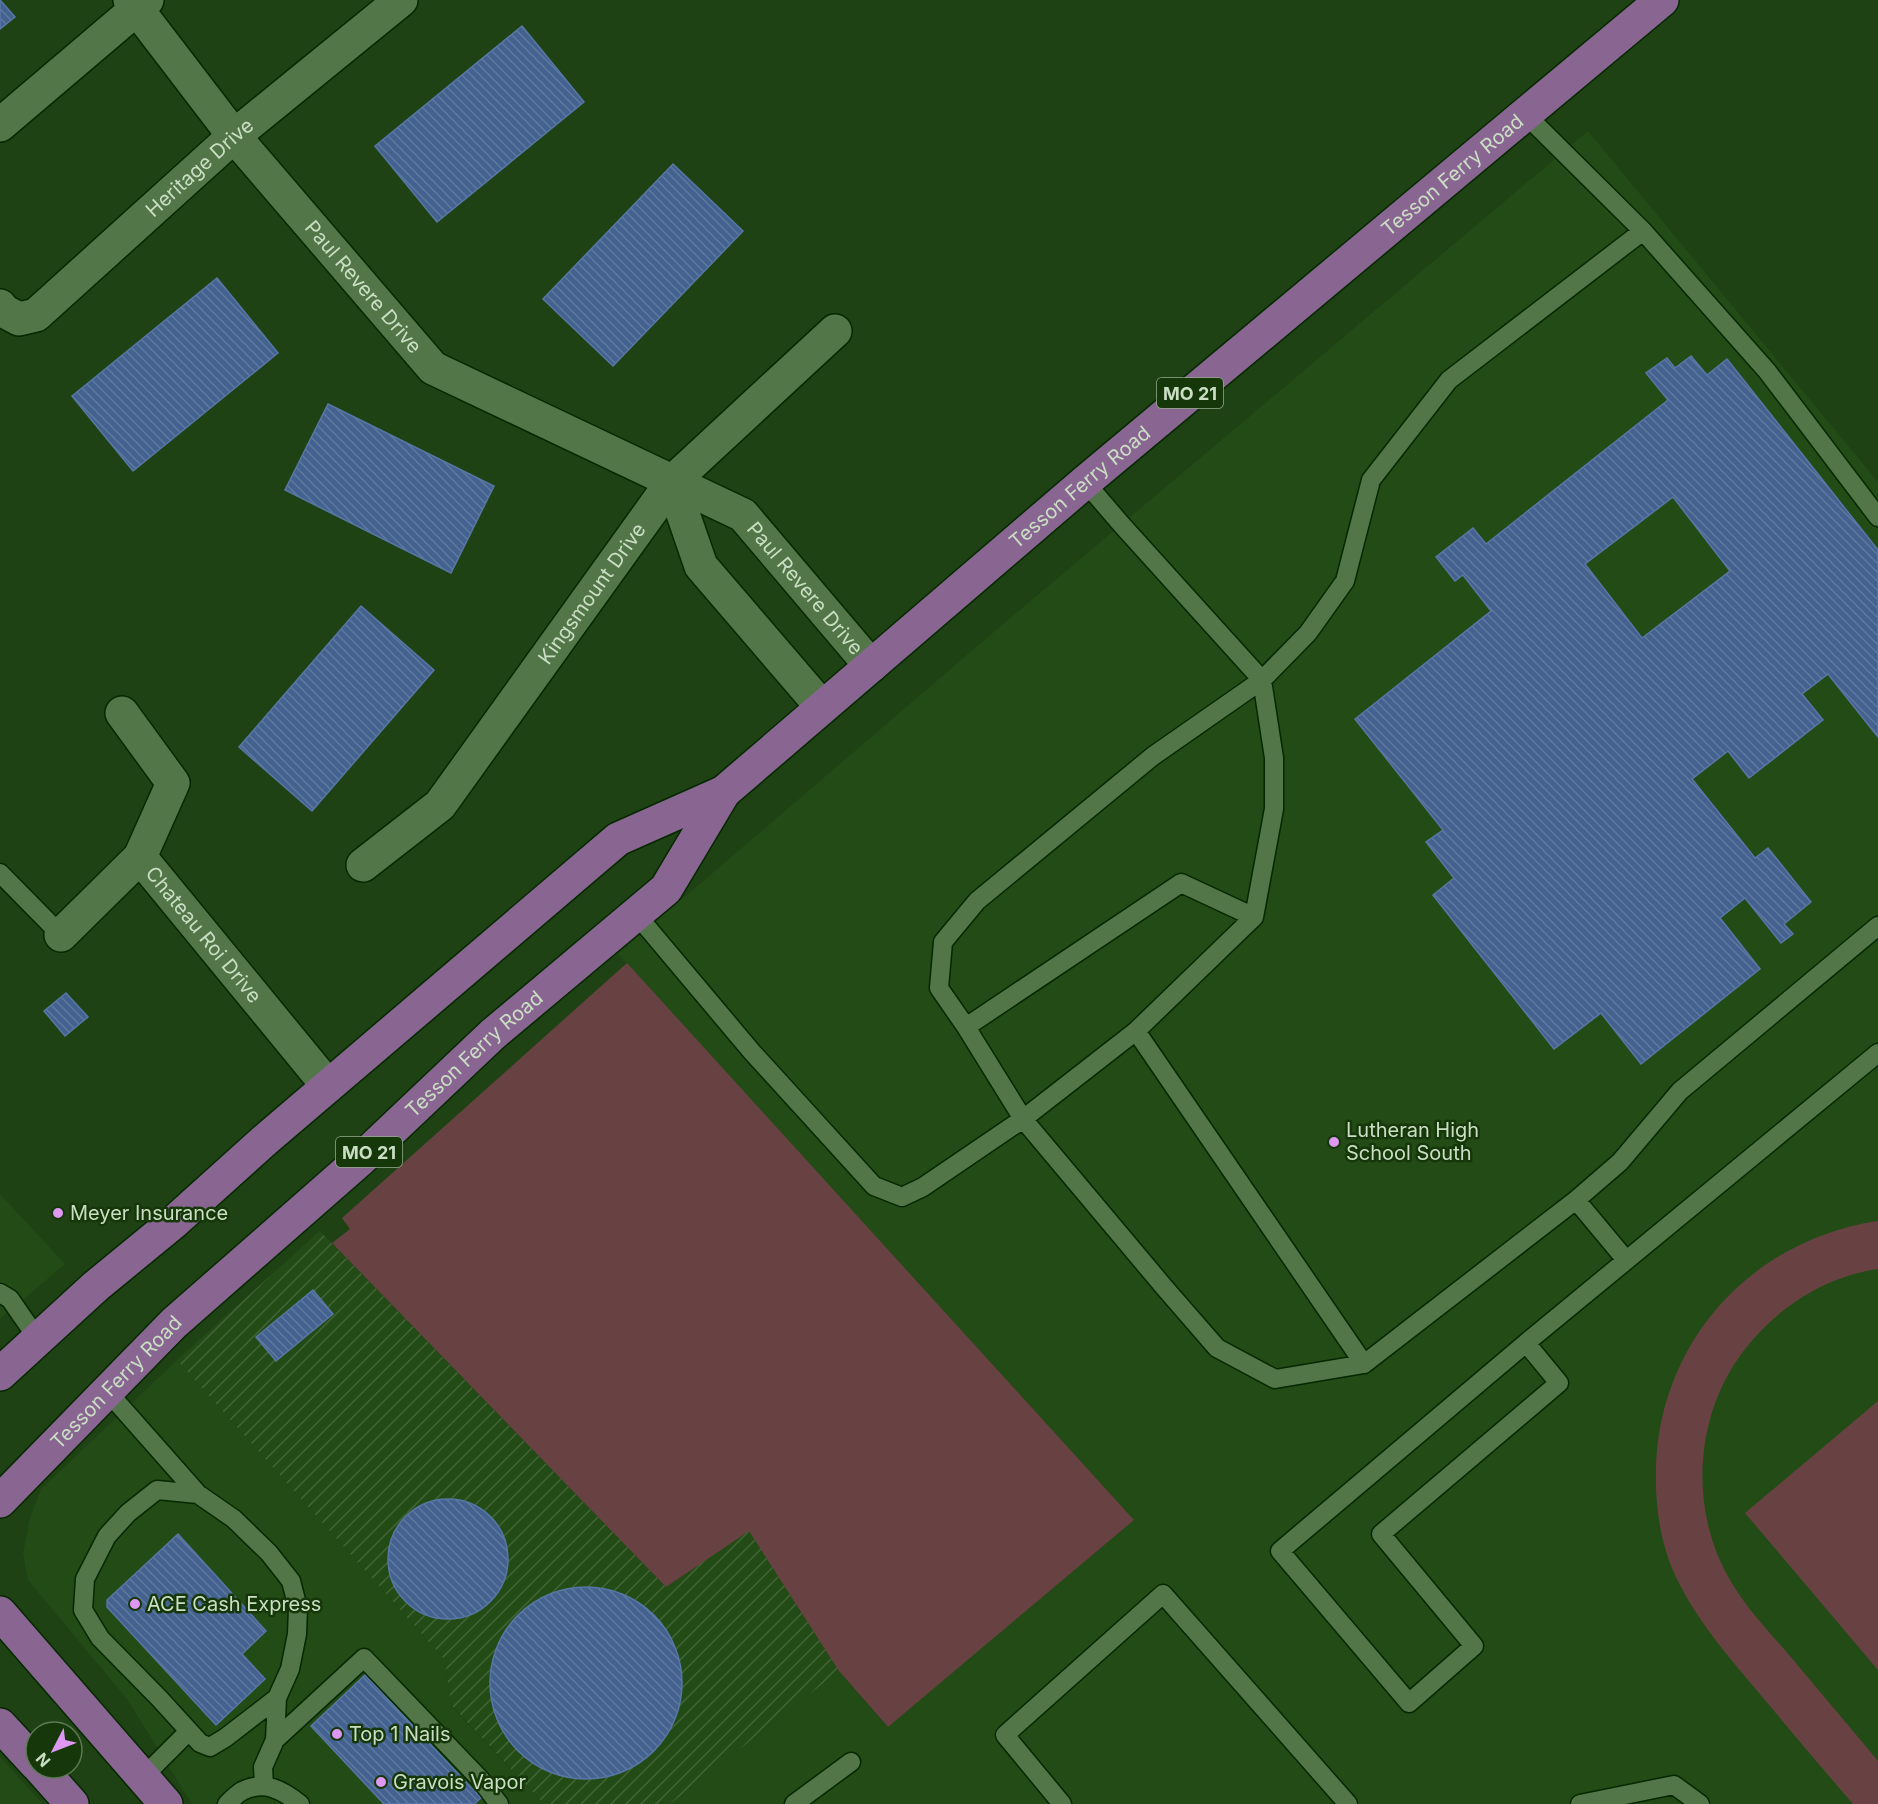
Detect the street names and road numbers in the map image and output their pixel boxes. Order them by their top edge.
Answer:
street label: Tesson Ferry Road [1377,109,1528,241]
street label: Heritage Drive [141,113,258,222]
street label: Paul Revere Drive [300,216,427,358]
road number: MO 21 [1157,378,1223,408]
street label: Tesson Ferry Road [1004,421,1155,554]
street label: Paul Revere Drive [742,517,868,660]
street label: Kingsmount Drive [533,518,651,669]
street label: Chateau Roi Drive [141,862,267,1008]
street label: Tesson Ferry Road [401,986,548,1122]
road number: MO 21 [336,1137,402,1167]
street label: Tesson Ferry Road [46,1311,187,1454]

